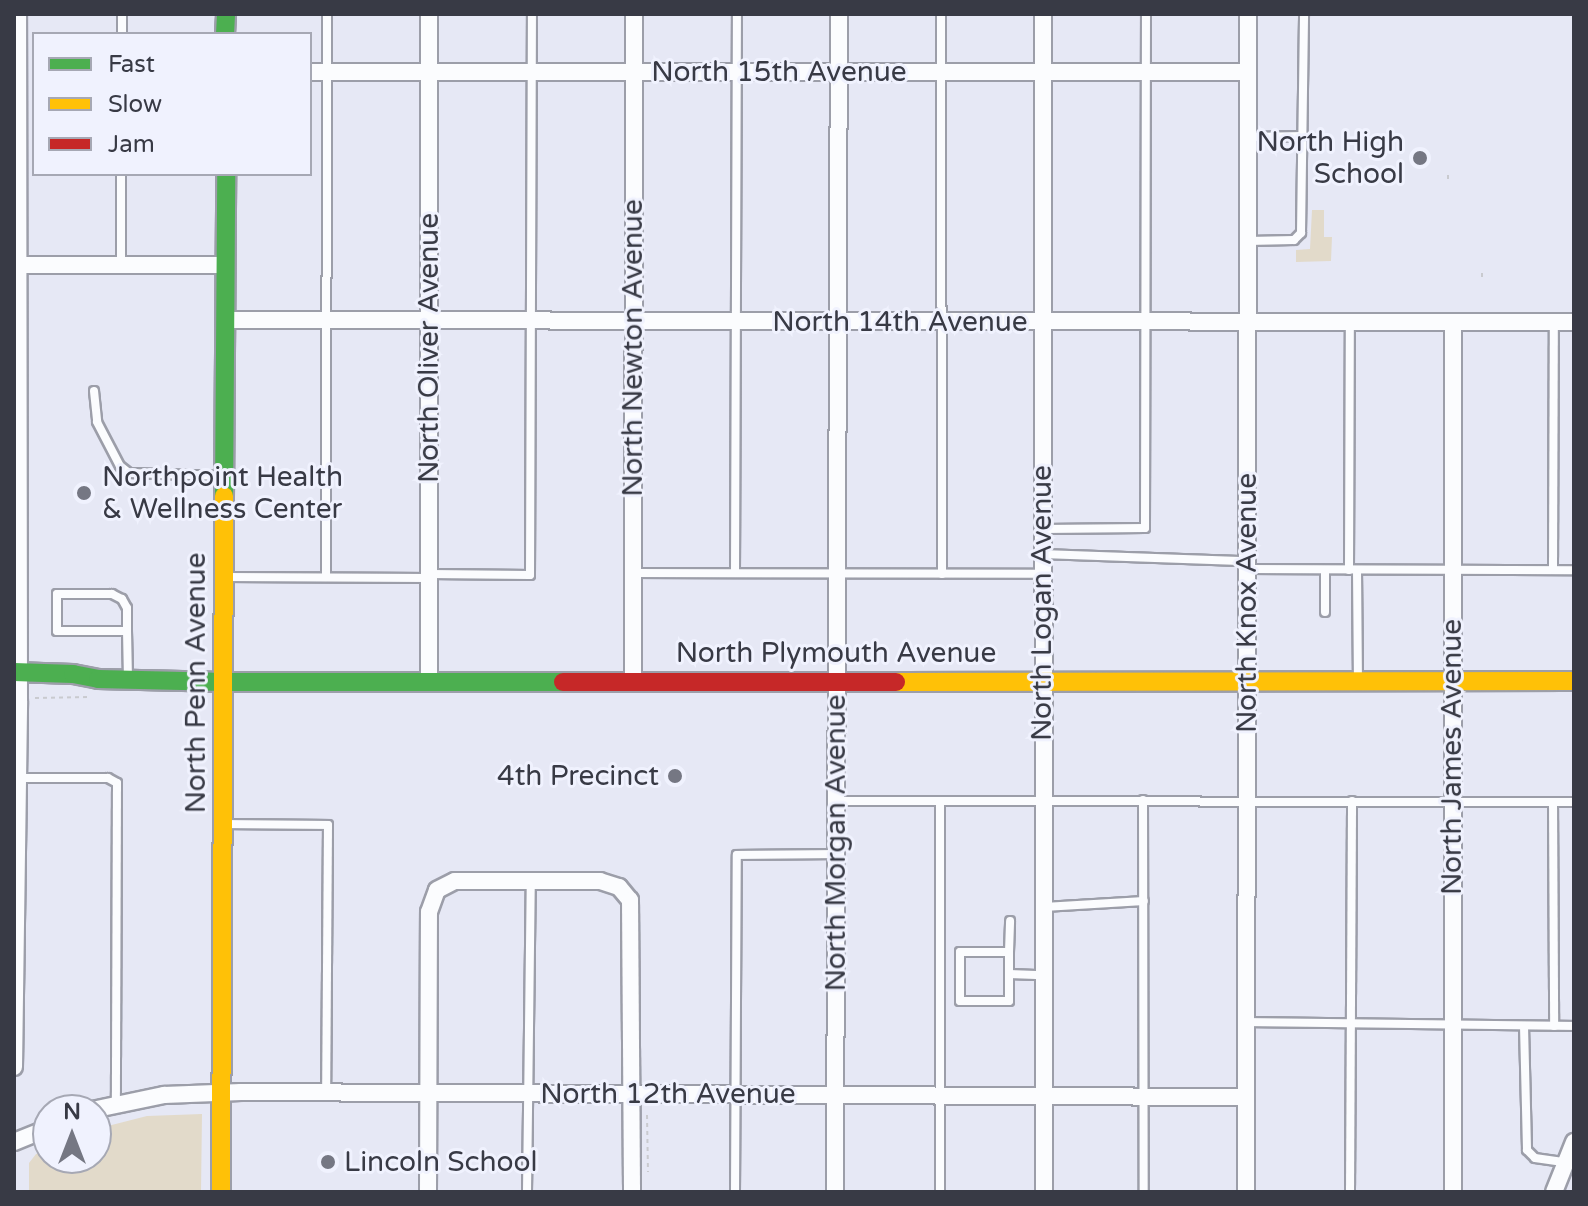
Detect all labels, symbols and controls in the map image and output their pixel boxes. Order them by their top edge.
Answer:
legend [32,32,312,176]
text: Fast [108,50,155,79]
street label: North 15th Avenue [651,55,907,89]
text: Slow [108,90,162,119]
place label: North High School [1257,125,1404,191]
text: Jam [108,130,155,159]
marker: North High School [1411,149,1429,167]
street label: North Newton Avenue [616,199,650,497]
street label: North Oliver Avenue [412,213,446,483]
street label: North 14th Avenue [772,305,1028,339]
place label: Northpoint Health & Wellness Center [102,460,343,526]
street label: North Logan Avenue [1025,465,1059,741]
street label: North Knox Avenue [1230,473,1264,733]
marker: Northpoint Health & Wellness Center [73,482,95,504]
street label: North Penn Avenue [179,553,213,813]
street label: North James Avenue [1435,619,1469,895]
street label: North Plymouth Avenue [676,636,996,670]
street label: North Morgan Avenue [819,695,853,991]
place label: 4th Precinct [497,759,659,793]
marker: 4th Precinct [666,767,684,785]
street label: North 12th Avenue [540,1077,796,1111]
north arrow [32,1094,112,1174]
text: N [63,1099,81,1125]
place label: Lincoln School [344,1145,538,1179]
marker: Lincoln School [319,1153,337,1171]

